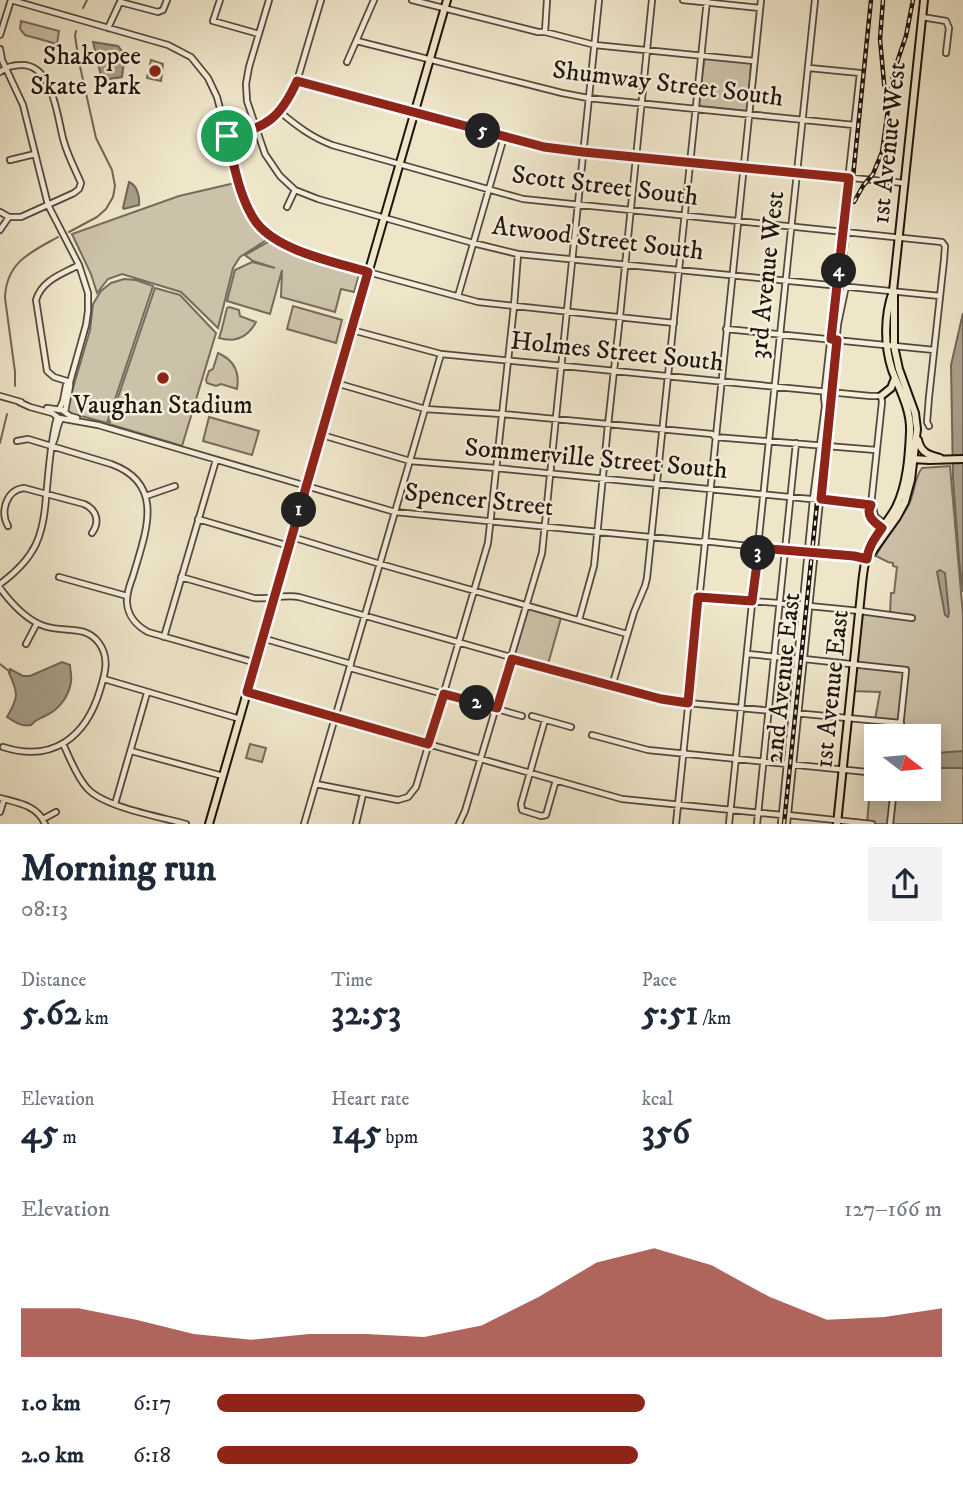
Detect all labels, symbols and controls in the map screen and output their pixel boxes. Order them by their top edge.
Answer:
place label: Shakopee Skate Park [30,40,141,103]
street label: Shumway Street South [551,53,786,115]
street label: 1st Avenue West [864,60,914,226]
marker: Shakopee Skate Park [147,63,163,79]
pin [197,106,257,166]
pin: 5 [466,114,500,148]
icon: arrive [208,117,246,155]
text: 5 [478,119,487,142]
street label: Scott Street South [510,158,700,214]
street label: 3rd Avenue West [742,189,792,361]
street label: Atwood Street South [490,210,706,268]
pin: 4 [822,254,856,288]
text: 4 [833,259,844,282]
street label: Holmes Street South [509,324,726,380]
marker: Vaughan Stadium [155,370,171,386]
place label: Vaughan Stadium [72,389,253,422]
street label: Sommerville Street South [463,431,729,487]
street label: Spencer Street [403,476,555,524]
pin: 1 [282,492,316,528]
text: 1 [295,498,302,521]
pin: 3 [740,536,776,570]
text: 3 [754,541,761,564]
street label: 2nd Avenue East [758,591,808,765]
street label: 1st Avenue East [807,608,857,770]
pin: 2 [460,686,494,720]
text: 2 [472,691,481,714]
north arrow [864,724,942,802]
map controls [864,724,941,801]
text: Morning run [21,845,216,893]
button: share [868,847,942,921]
text: 08:13 [21,895,68,924]
text: Distance [21,969,86,992]
text: Time [331,969,373,992]
text: Pace [642,969,677,992]
text: 5.62 [21,992,81,1036]
text: 32:53 [331,992,401,1036]
text: 5:51 [642,992,698,1036]
text: km [81,1007,109,1030]
text: /km [698,1007,731,1030]
text: Elevation [21,1088,95,1111]
text: Heart rate [331,1088,409,1111]
text: kcal [642,1088,673,1111]
text: 45 [21,1111,58,1155]
text: 145 [331,1111,382,1155]
text: 356 [642,1111,690,1155]
text: m [58,1126,77,1149]
text: bpm [382,1126,418,1149]
text: Elevation [21,1195,110,1224]
text: 127–166 m [844,1195,942,1224]
text: 1.0 km [21,1389,81,1418]
text: 6:17 [133,1389,172,1418]
text: 2.0 km [21,1441,84,1470]
text: 6:18 [133,1441,171,1470]

